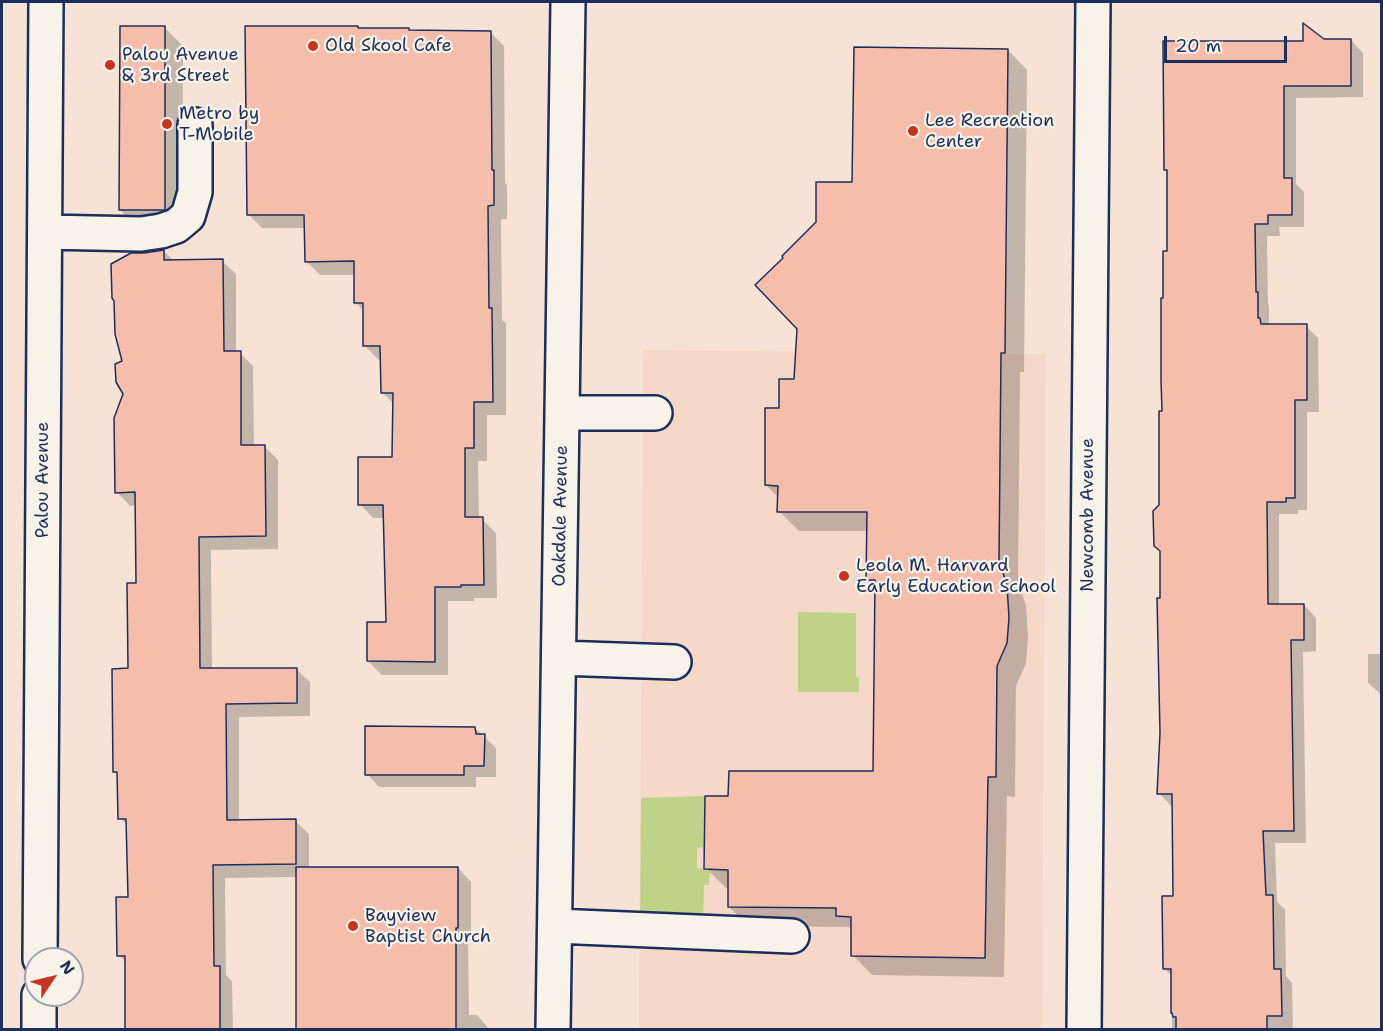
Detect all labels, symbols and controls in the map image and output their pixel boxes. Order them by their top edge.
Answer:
scale bar [1167,24,1290,62]
text: 20 m [1175,34,1221,58]
place label: Old Skool Cafe [325,35,452,57]
marker: Old Skool Cafe [306,39,320,53]
place label: Palou Avenue & 3rd Street [122,44,239,86]
marker: Palou Avenue & 3rd Street [103,58,117,72]
place label: Metro by T-Mobile [179,103,259,146]
place label: Lee Recreation Center [925,110,1054,152]
marker: Metro by T-Mobile [160,117,174,131]
marker: Lee Recreation Center [906,124,920,138]
street label: Palou Avenue [32,422,54,538]
street label: Newcomb Avenue [1077,438,1099,592]
street label: Oakdale Avenue [549,445,573,587]
place label: Leola M. Harvard Early Education School [856,555,1056,598]
marker: Leola M. Harvard Early Education School [837,569,851,583]
place label: Bayview Baptist Church [365,905,491,948]
marker: Bayview Baptist Church [346,919,360,933]
north arrow [24,947,84,1007]
text: N [55,956,80,979]

